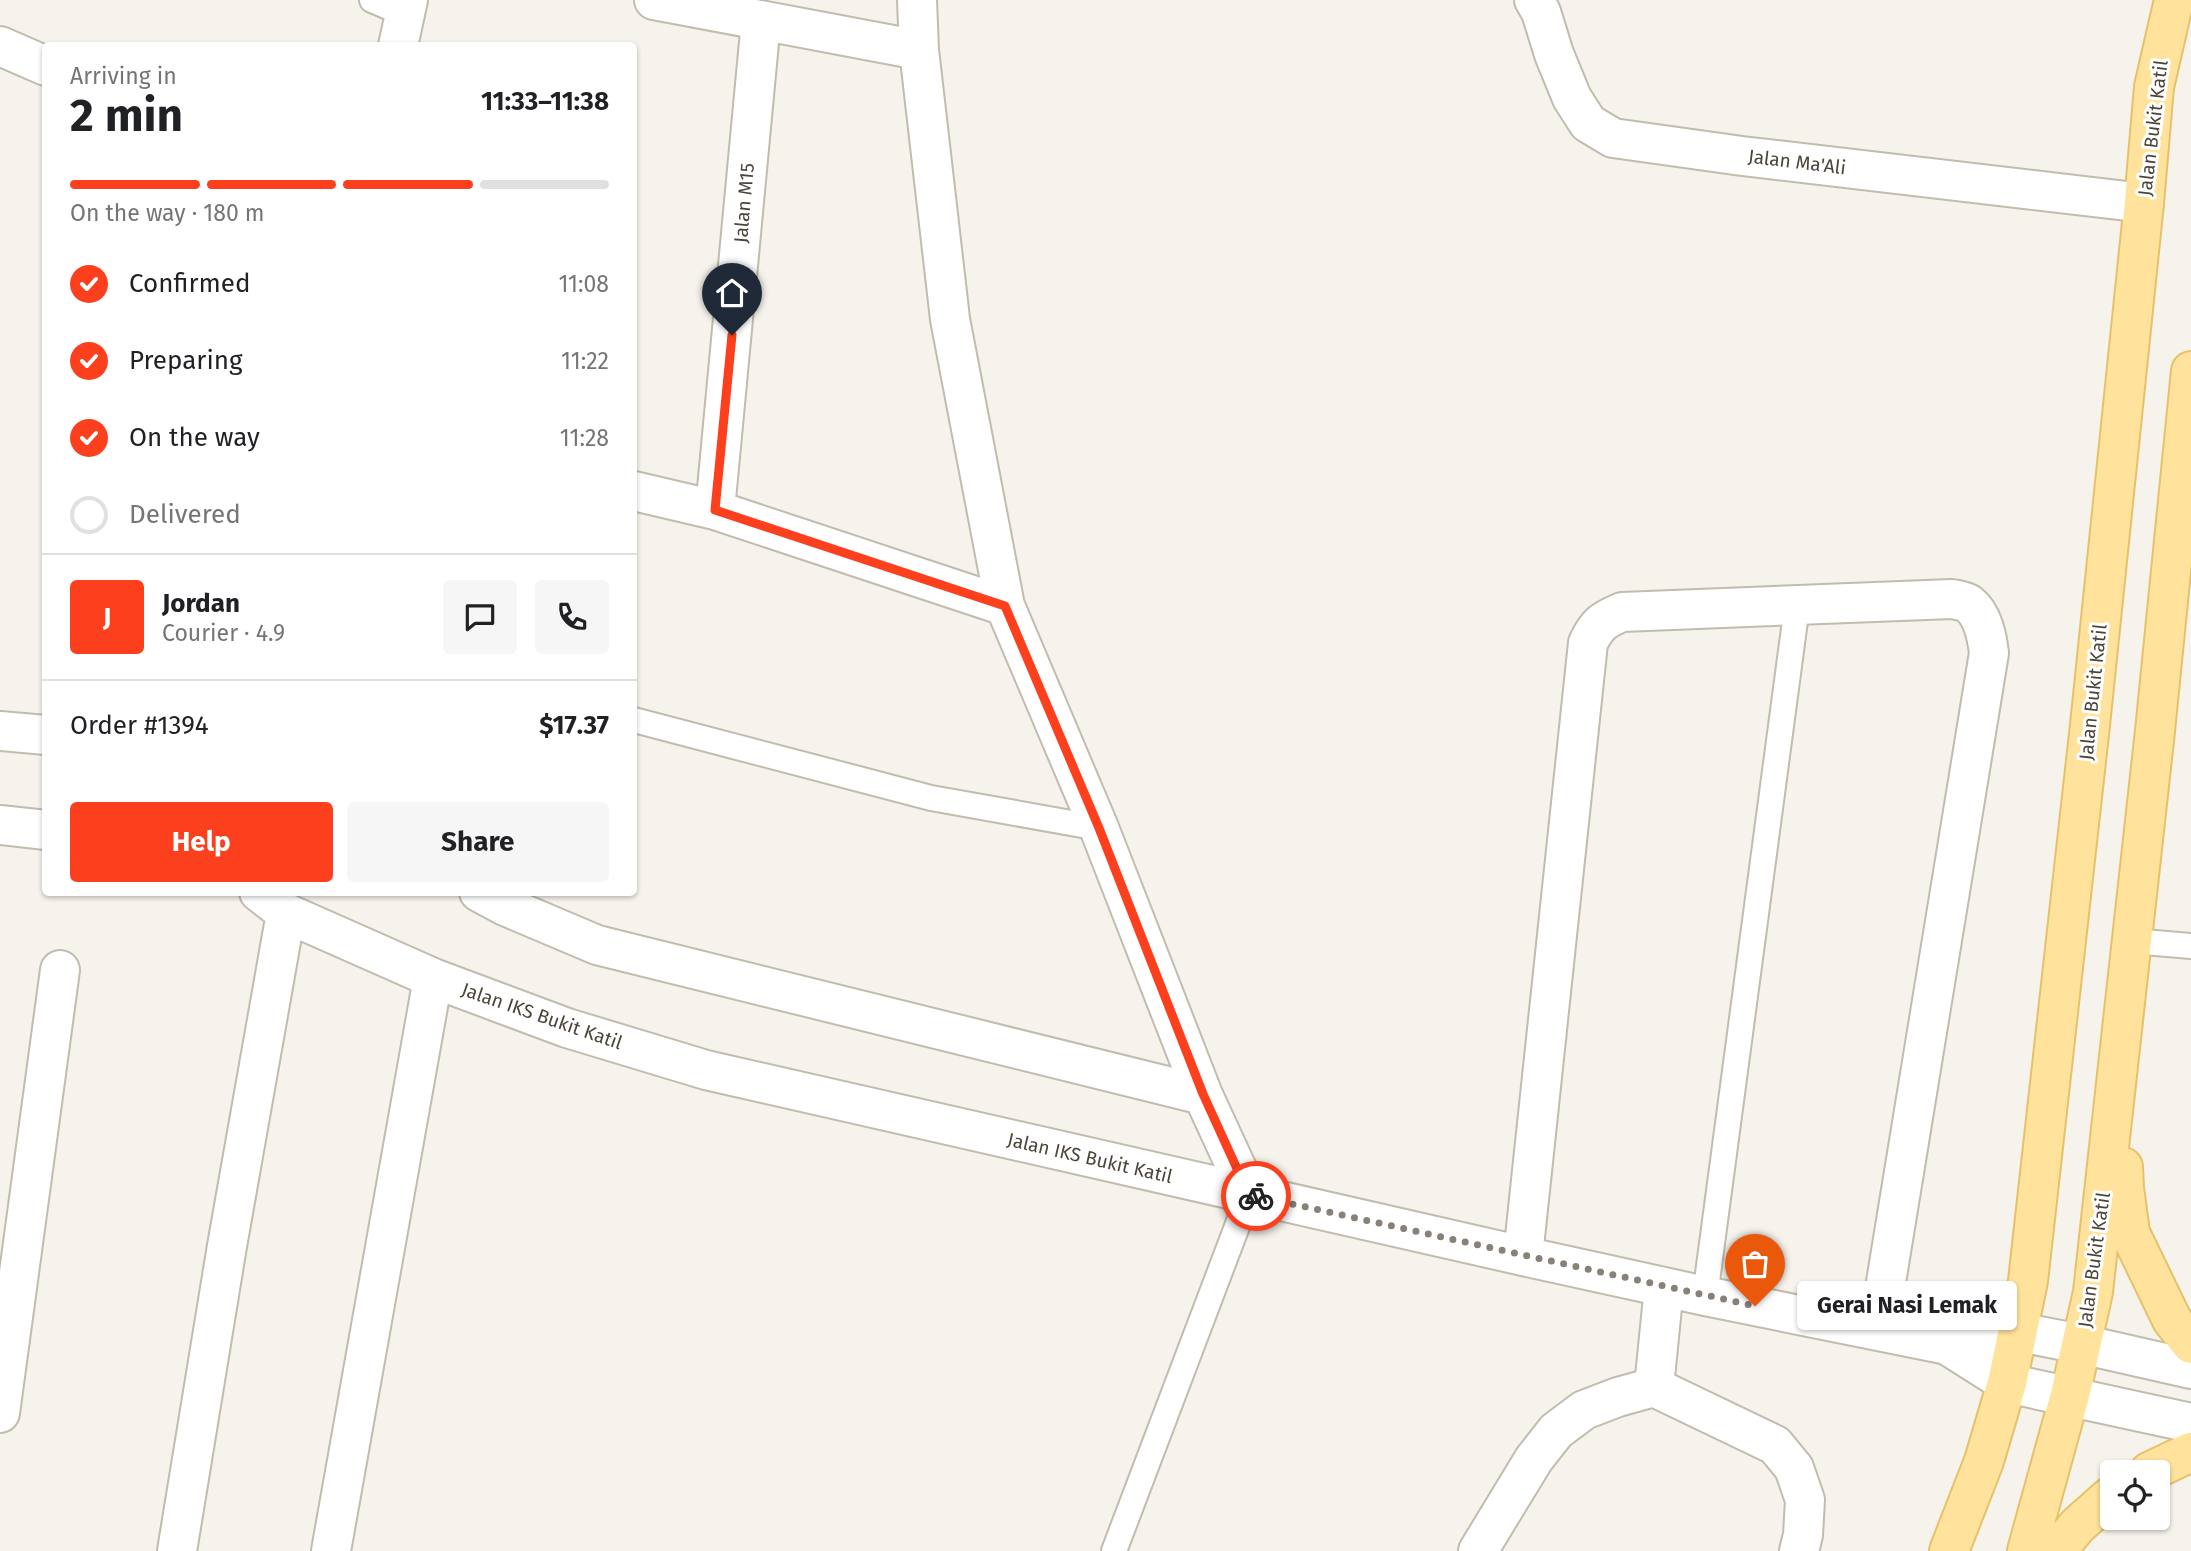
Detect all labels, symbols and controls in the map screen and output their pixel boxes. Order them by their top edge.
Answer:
street label: Jalan Bukit Katil [2133,58,2173,197]
text: Arriving in [70,62,177,90]
text: 11:33–11:38 [481,86,609,117]
text: 2 min [70,88,183,143]
street label: Jalan Ma'Ali [1747,145,1847,179]
street label: Jalan M15 [729,162,759,244]
text: On the way · 180 m [70,199,265,227]
pin [702,263,762,335]
icon: check [70,265,108,303]
text: Confirmed [129,268,250,299]
text: 11:08 [558,270,609,298]
icon: home [713,274,751,312]
icon: check [70,342,108,380]
text: Preparing [129,345,242,376]
text: 11:22 [561,347,609,375]
icon: check [70,419,108,457]
text: On the way [129,422,260,453]
text: 11:28 [560,424,609,452]
text: Delivered [129,499,241,530]
button: chat [443,580,517,654]
button: phone [535,580,609,654]
text: Jordan [162,588,240,619]
text: J [103,602,111,633]
text: Courier · 4.9 [162,619,285,647]
street label: Jalan Bukit Katil [2074,622,2112,761]
text: Order #1394 [70,710,209,741]
text: $17.37 [539,710,609,741]
button: Help [70,802,333,882]
button: Share [347,802,609,882]
street label: Jalan IKS Bukit Katil [459,978,626,1054]
street label: Jalan IKS Bukit Katil [1005,1128,1175,1188]
courier [1221,1161,1291,1231]
icon: bike [1237,1177,1275,1215]
street label: Jalan Bukit Katil [2073,1190,2115,1329]
pin [1725,1234,1785,1306]
icon: bag [1736,1245,1774,1283]
callout: Gerai Nasi Lemak [1797,1282,2018,1330]
text: Gerai Nasi Lemak [1817,1291,1997,1319]
map controls [2100,1460,2170,1530]
button: locate [2100,1460,2170,1530]

